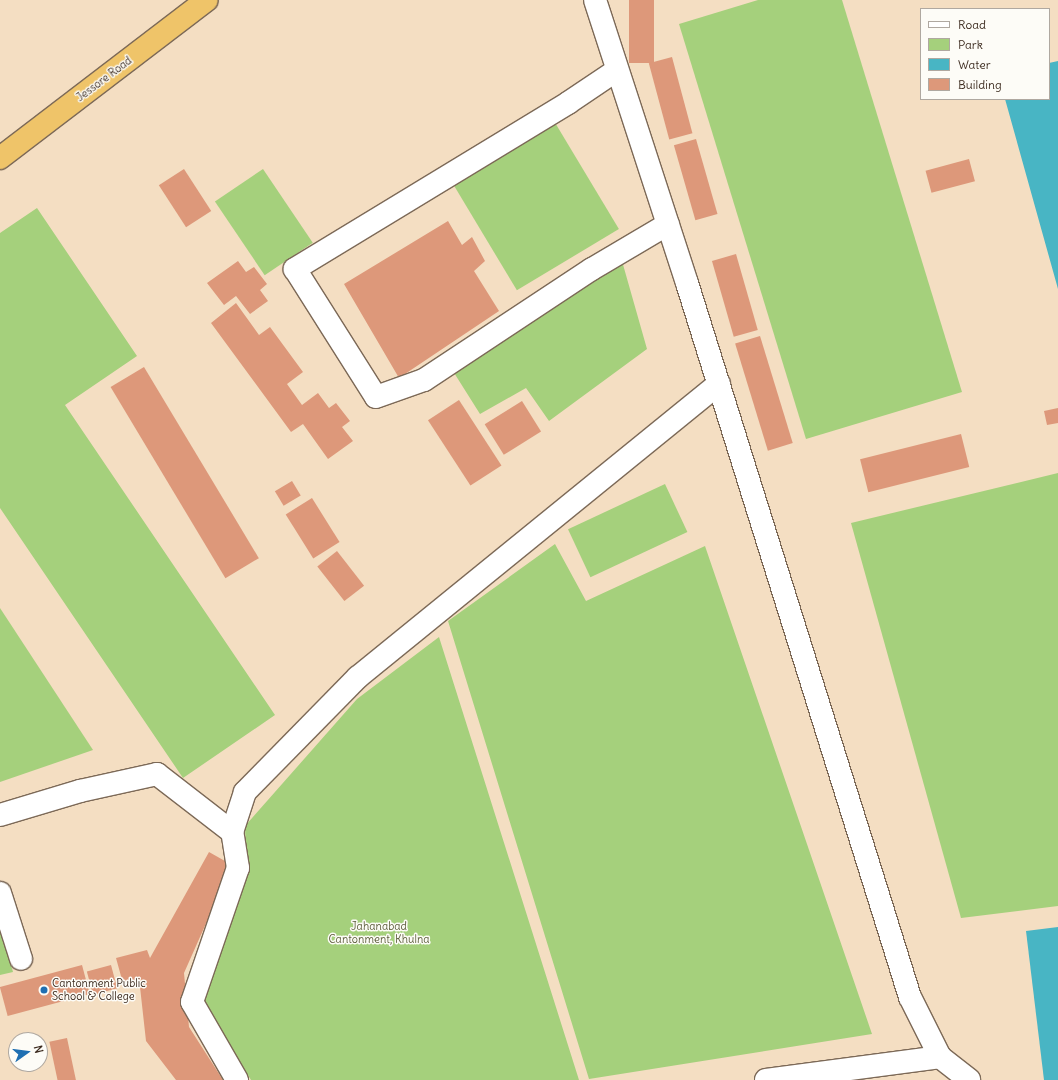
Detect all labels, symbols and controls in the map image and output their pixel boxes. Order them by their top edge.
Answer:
legend [920,8,1050,100]
text: Road [958,17,986,32]
text: Park [958,37,983,52]
street label: Jessore Road [74,54,134,104]
text: Water [958,57,991,72]
text: Building [958,77,1002,92]
park label: Jahanabad Cantonment, Khulna [328,920,430,946]
place label: Cantonment Public School & College [52,977,146,1003]
marker: Cantonment Public School & College [39,985,49,995]
north arrow [8,1032,48,1072]
text: N [31,1044,46,1055]

